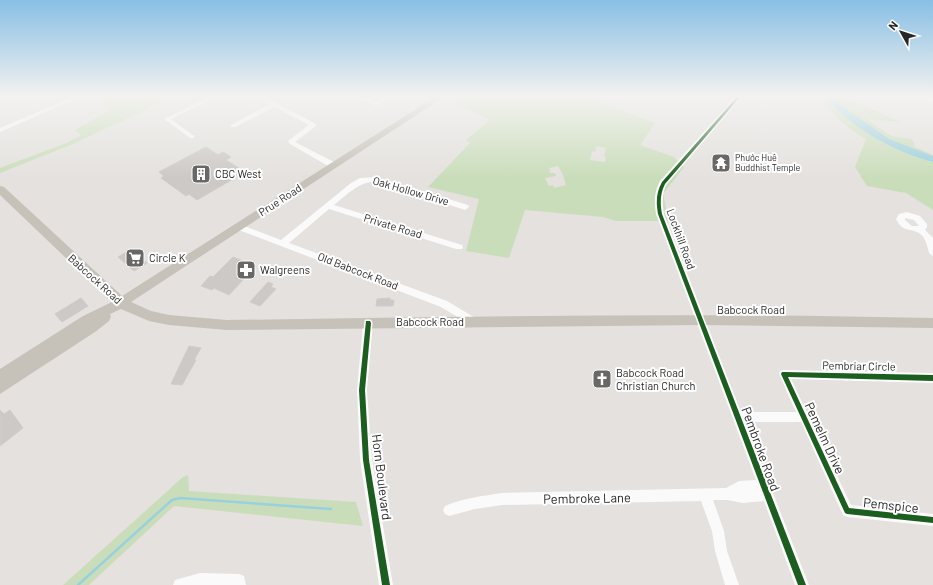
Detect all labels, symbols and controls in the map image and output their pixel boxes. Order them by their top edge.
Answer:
north arrow [881,12,921,52]
text: N [885,18,900,32]
temple icon: Phước Huệ Buddhist Temple [710,152,732,174]
place label: Phước Huệ Buddhist Temple [735,152,800,173]
building icon: CBC West [190,163,212,185]
place label: CBC West [215,167,262,180]
street label: Oak Hollow Drive [371,173,451,208]
street label: Prue Road [256,181,304,218]
street label: Lockhill Road [664,207,698,271]
street label: Private Road [362,211,424,241]
supermarket icon: Circle K [124,247,146,269]
street label: Old Babcock Road [316,249,400,292]
street label: Babcock Road [66,251,125,306]
place label: Circle K [149,251,186,264]
pharmacy icon: Walgreens [235,259,257,281]
place label: Walgreens [260,263,310,276]
street label: Babcock Road [717,303,785,316]
street label: Babcock Road [396,315,464,328]
street label: Pembriar Circle [822,358,896,373]
place label: Babcock Road Christian Church [616,366,695,392]
church icon: Babcock Road Christian Church [591,368,613,390]
street label: Pemelm Drive [801,400,849,476]
street label: Pembroke Road [738,405,784,493]
street label: Horn Boulevard [369,433,395,521]
street label: Pembroke Lane [543,489,631,507]
street label: Pemspice [863,494,920,516]

